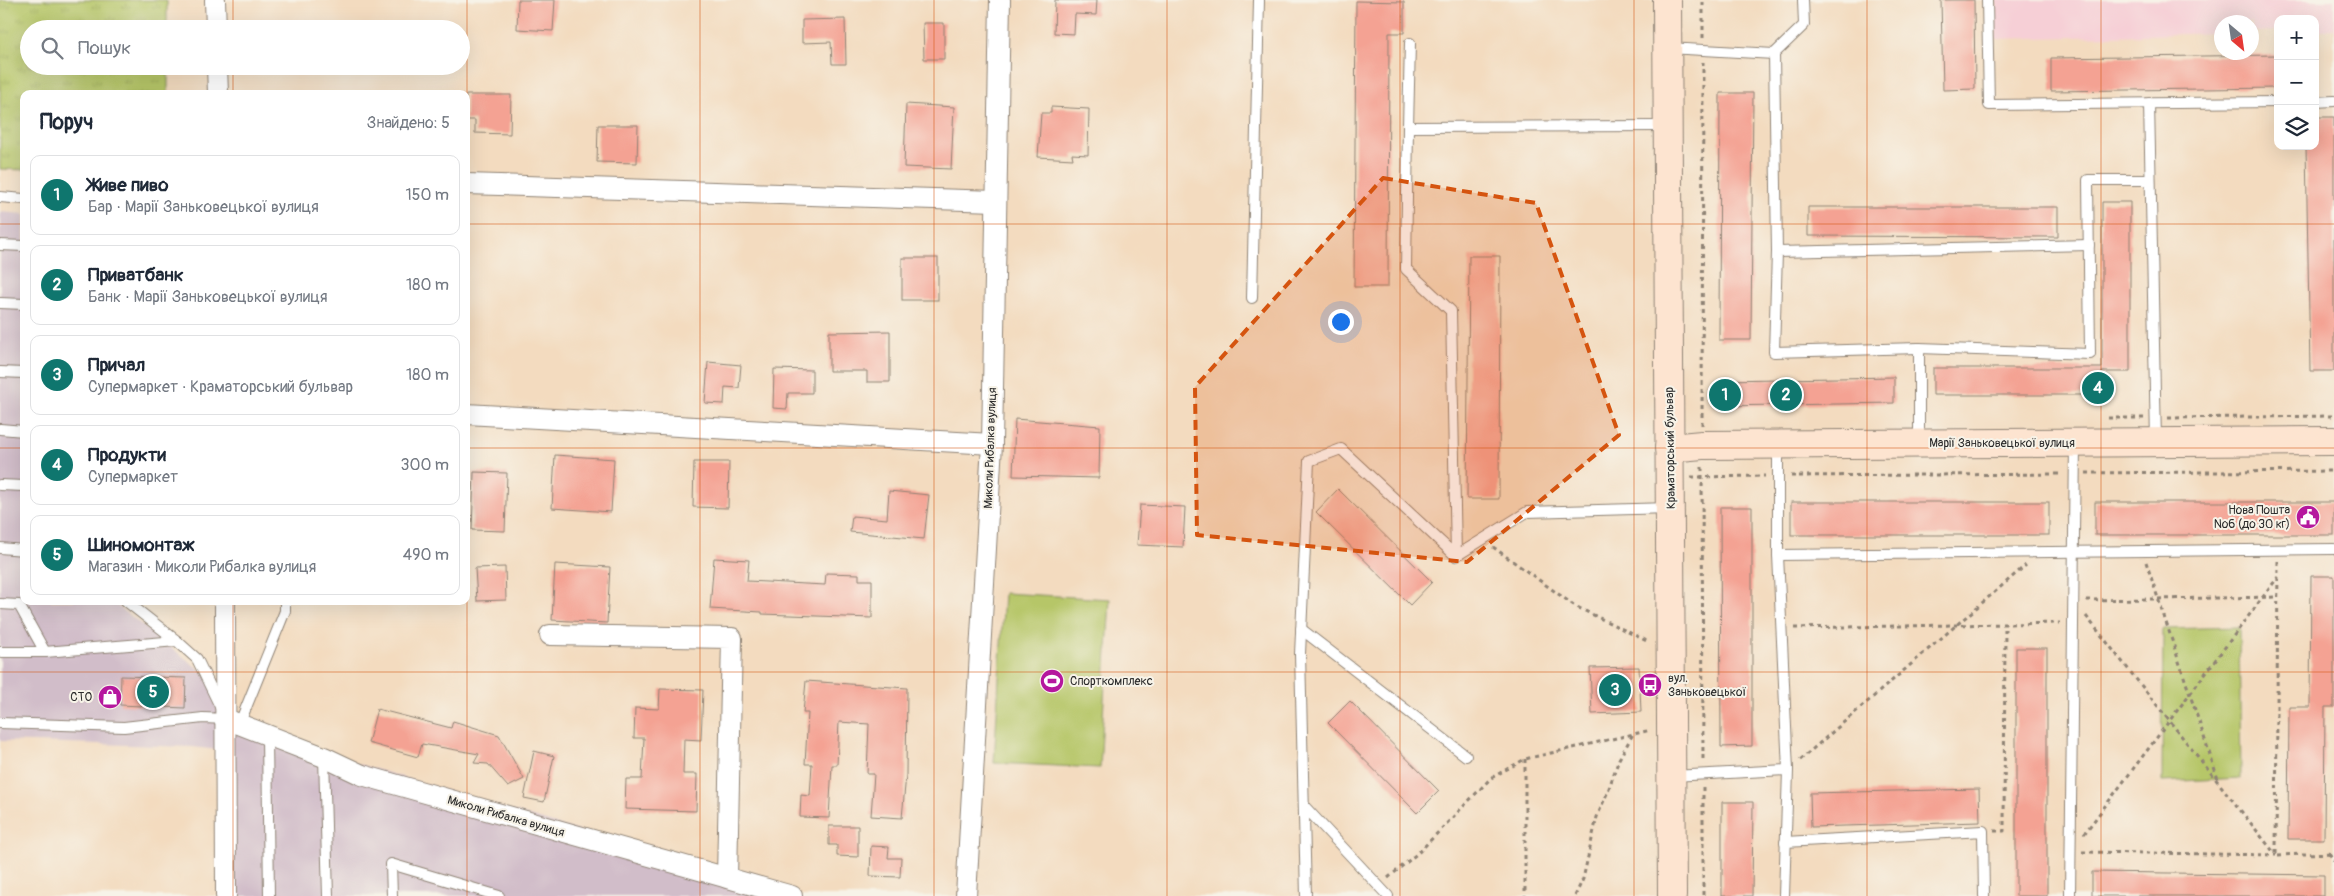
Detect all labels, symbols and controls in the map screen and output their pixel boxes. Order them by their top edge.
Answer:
north arrow [2214,15,2259,60]
map controls [2274,15,2319,150]
button: + [2274,15,2319,60]
search box [20,20,470,75]
icon: search [38,34,66,62]
text: Пошук [78,36,131,60]
button: − [2274,60,2319,105]
button: layers [2274,105,2319,150]
text: Поруч [40,109,93,136]
text: Знайдено: 5 [367,113,450,133]
text: Живе пиво [88,173,168,197]
text: 1 [54,185,60,205]
text: 150 m [405,185,449,205]
text: Бар · Марії Заньковецької вулиця [88,197,319,217]
text: Приватбанк [88,263,184,287]
text: 2 [53,275,61,295]
text: 180 m [406,275,449,295]
text: Банк · Марії Заньковецької вулиця [88,287,328,307]
your location [1328,309,1354,335]
text: Причал [88,353,145,377]
text: 3 [53,365,61,385]
text: 180 m [406,365,449,385]
pin: 4 [2082,369,2114,407]
pin: 1 [1709,376,1741,414]
pin: 2 [1770,376,1802,414]
text: Супермаркет · Краматорський бульвар [88,377,353,397]
street label: Краматорський бульвар [1662,386,1679,509]
street label: Миколи Рибалка вулиця [981,387,1000,509]
street label: Марії Заньковецької вулиця [1929,436,2075,451]
text: Продукти [88,443,166,467]
text: 4 [52,455,62,475]
text: 300 m [401,455,449,475]
text: Супермаркет [88,467,178,487]
place label: Нова Пошта №6 (до 30 кг) [2214,503,2290,532]
public building icon: Нова Пошта №6 (до 30 кг) [2295,504,2321,530]
text: Шиномонтаж [88,533,194,557]
text: 5 [53,545,61,565]
text: 490 m [403,545,449,565]
text: Магазин · Миколи Рибалка вулиця [88,557,316,577]
sports icon: Спорткомплекс [1039,668,1065,694]
pin: 3 [1599,671,1631,709]
place label: вул. Заньковецької [1668,671,1747,700]
bus stop icon: вул. Заньковецької [1637,672,1663,698]
pin: 5 [137,673,169,711]
place label: Спорткомплекс [1070,674,1153,689]
shop icon: СТО [97,684,123,710]
place label: СТО [70,690,92,705]
street label: Миколи Рибалка вулиця [446,793,567,840]

